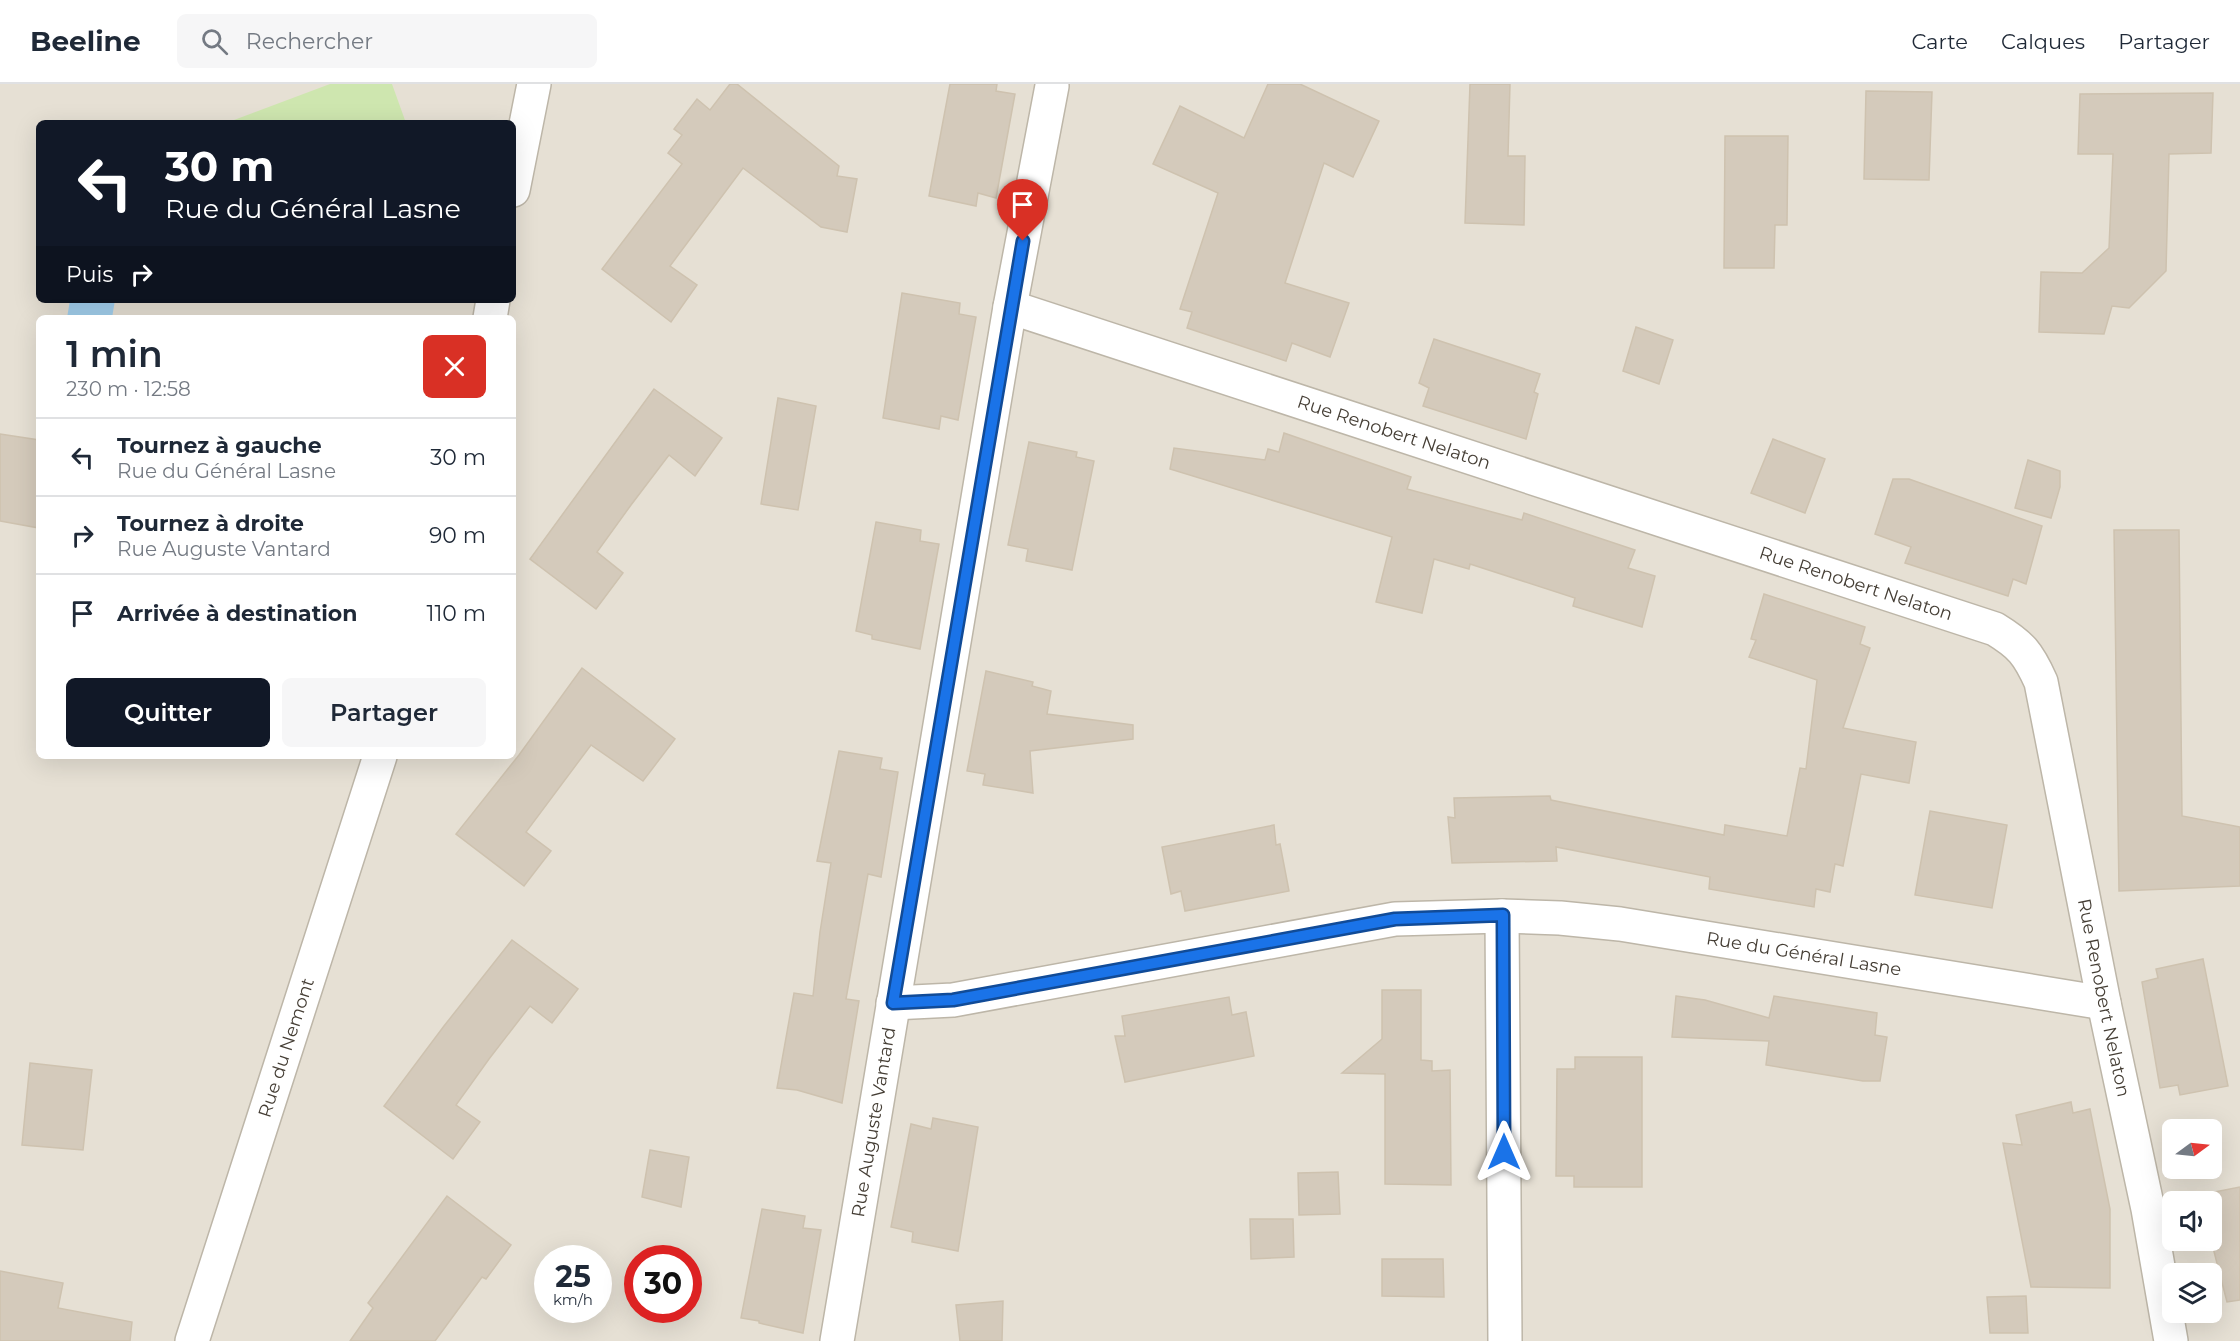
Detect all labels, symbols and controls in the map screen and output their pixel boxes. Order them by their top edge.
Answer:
search box [177,14,597,68]
text: Beeline [30,24,141,58]
icon: search [198,25,231,58]
text: Rechercher [246,28,373,55]
text: Carte [1911,29,1968,54]
text: Calques [2001,29,2085,54]
text: Partager [2118,29,2210,54]
text: 30 m [165,140,274,192]
icon: left [66,144,144,222]
pin [997,179,1048,241]
icon: arrive [1006,188,1039,221]
text: Rue du Général Lasne [165,192,461,225]
icon: right [125,258,158,291]
text: Puis [66,261,113,288]
text: 1 min [66,332,163,376]
button: close [423,335,486,398]
text: 230 m · 12:58 [66,377,191,401]
street label: Rue Renobert Nelaton [1295,391,1493,474]
text: Tournez à gauche [117,432,322,459]
icon: left [66,441,99,474]
text: 30 m [430,444,486,471]
text: Rue du Général Lasne [117,459,336,483]
text: Tournez à droite [117,510,304,537]
icon: right [66,519,99,552]
text: 90 m [429,522,486,549]
text: Rue Auguste Vantard [117,537,331,561]
street label: Rue Renobert Nelaton [1756,542,1955,625]
icon: arrive [66,597,99,630]
text: Arrivée à destination [117,600,357,627]
text: 110 m [426,600,486,627]
button: Quitter [66,678,270,747]
button: Partager [282,678,486,747]
street label: Rue Renobert Nelaton [2073,897,2135,1099]
street label: Rue du Général Lasne [1705,927,1903,981]
street label: Rue du Nemont [254,975,319,1120]
street label: Rue Auguste Vantard [847,1025,900,1219]
north arrow [2162,1119,2222,1179]
map controls [2162,1119,2222,1323]
position arrow [1472,1120,1536,1184]
button: sound [2162,1191,2222,1251]
speed limit sign: 30 [624,1245,702,1323]
text: 25 [555,1258,591,1295]
button: layers [2162,1263,2222,1323]
text: km/h [553,1290,593,1309]

